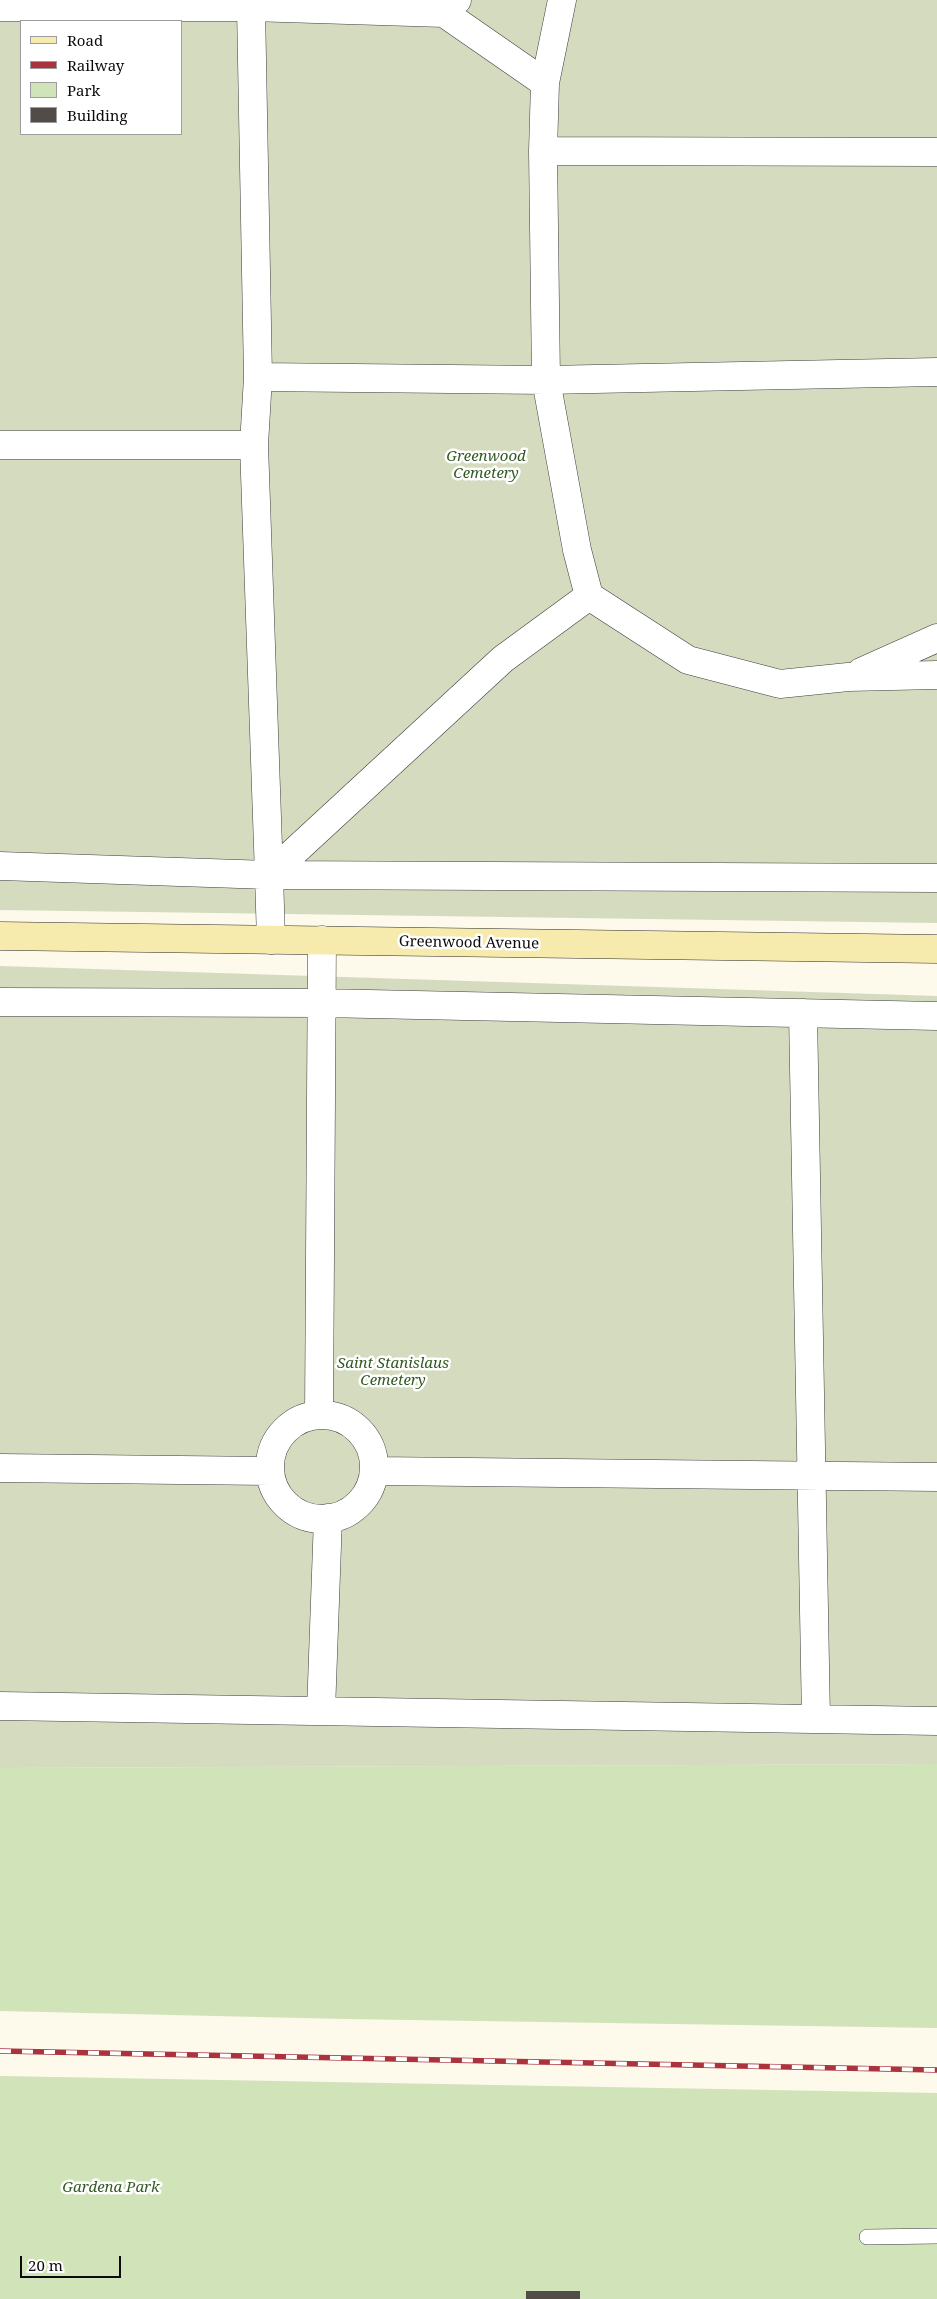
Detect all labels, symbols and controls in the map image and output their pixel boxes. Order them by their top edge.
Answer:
legend [20,20,182,135]
text: Road [67,30,103,50]
text: Railway [67,55,124,75]
text: Park [67,80,100,100]
text: Building [67,105,128,125]
park label: Greenwood Cemetery [446,448,526,483]
street label: Greenwood Avenue [399,933,539,953]
park label: Saint Stanislaus Cemetery [337,1355,449,1390]
park label: Gardena Park [62,2179,160,2197]
scale bar [22,2246,124,2278]
text: 20 m [28,2255,63,2275]

